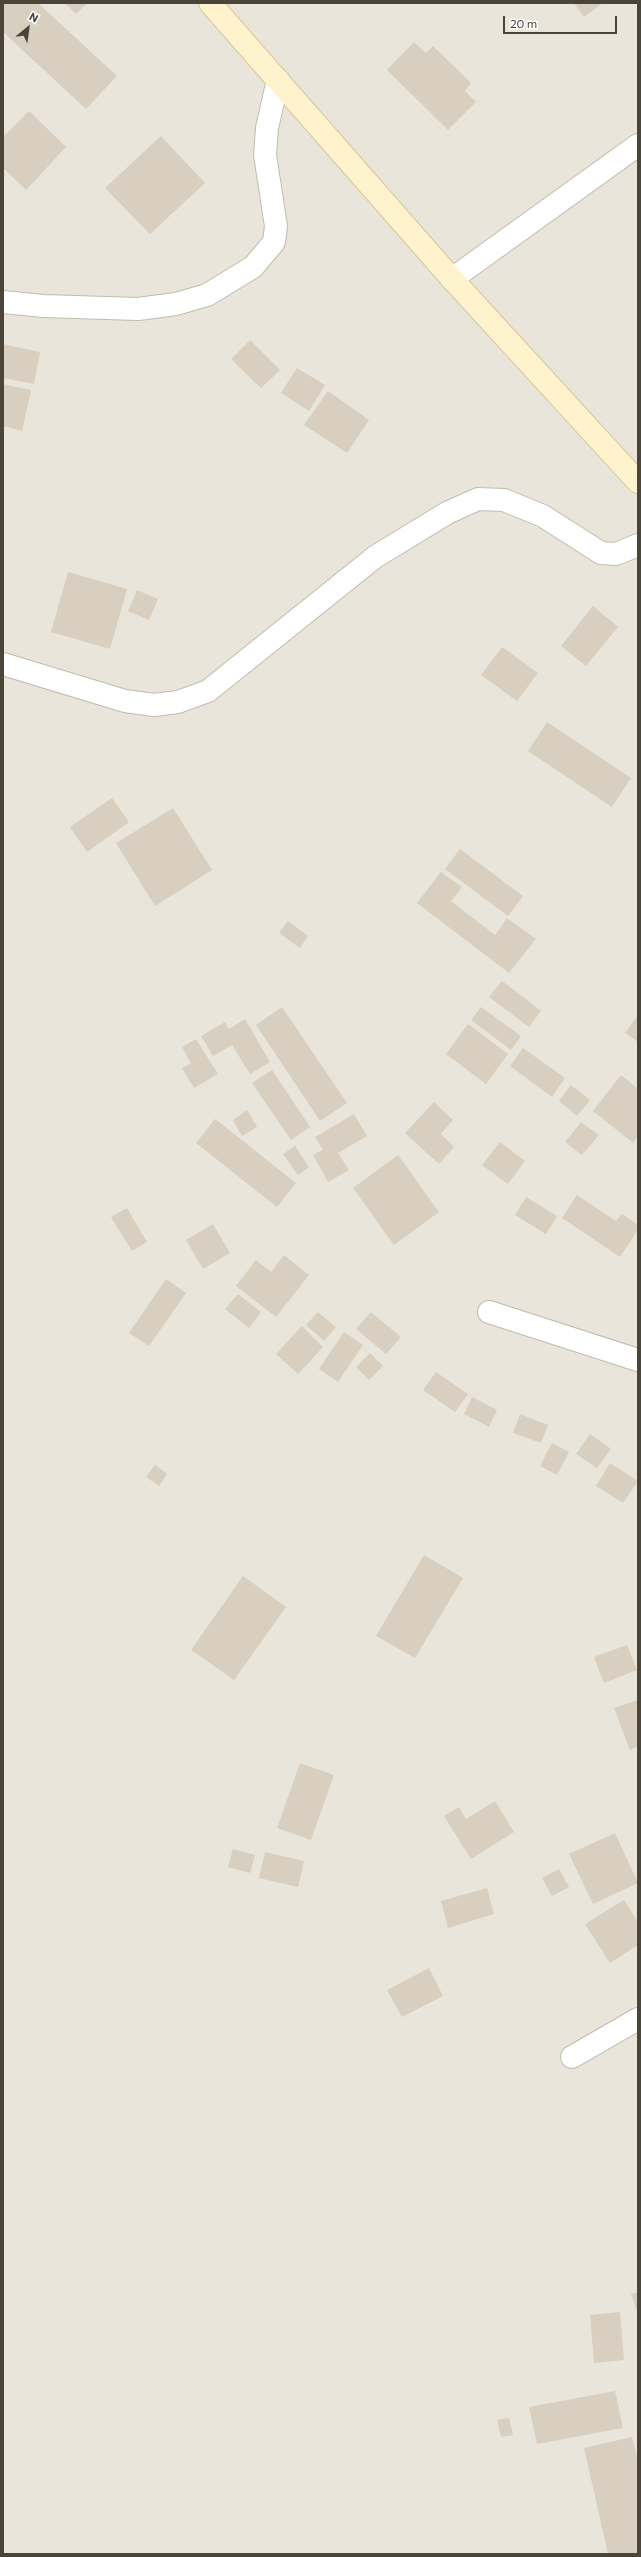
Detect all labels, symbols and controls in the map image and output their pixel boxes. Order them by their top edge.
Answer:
north arrow [8,8,48,48]
scale bar [505,8,619,34]
text: N [27,9,41,25]
text: 20 m [510,16,537,30]

